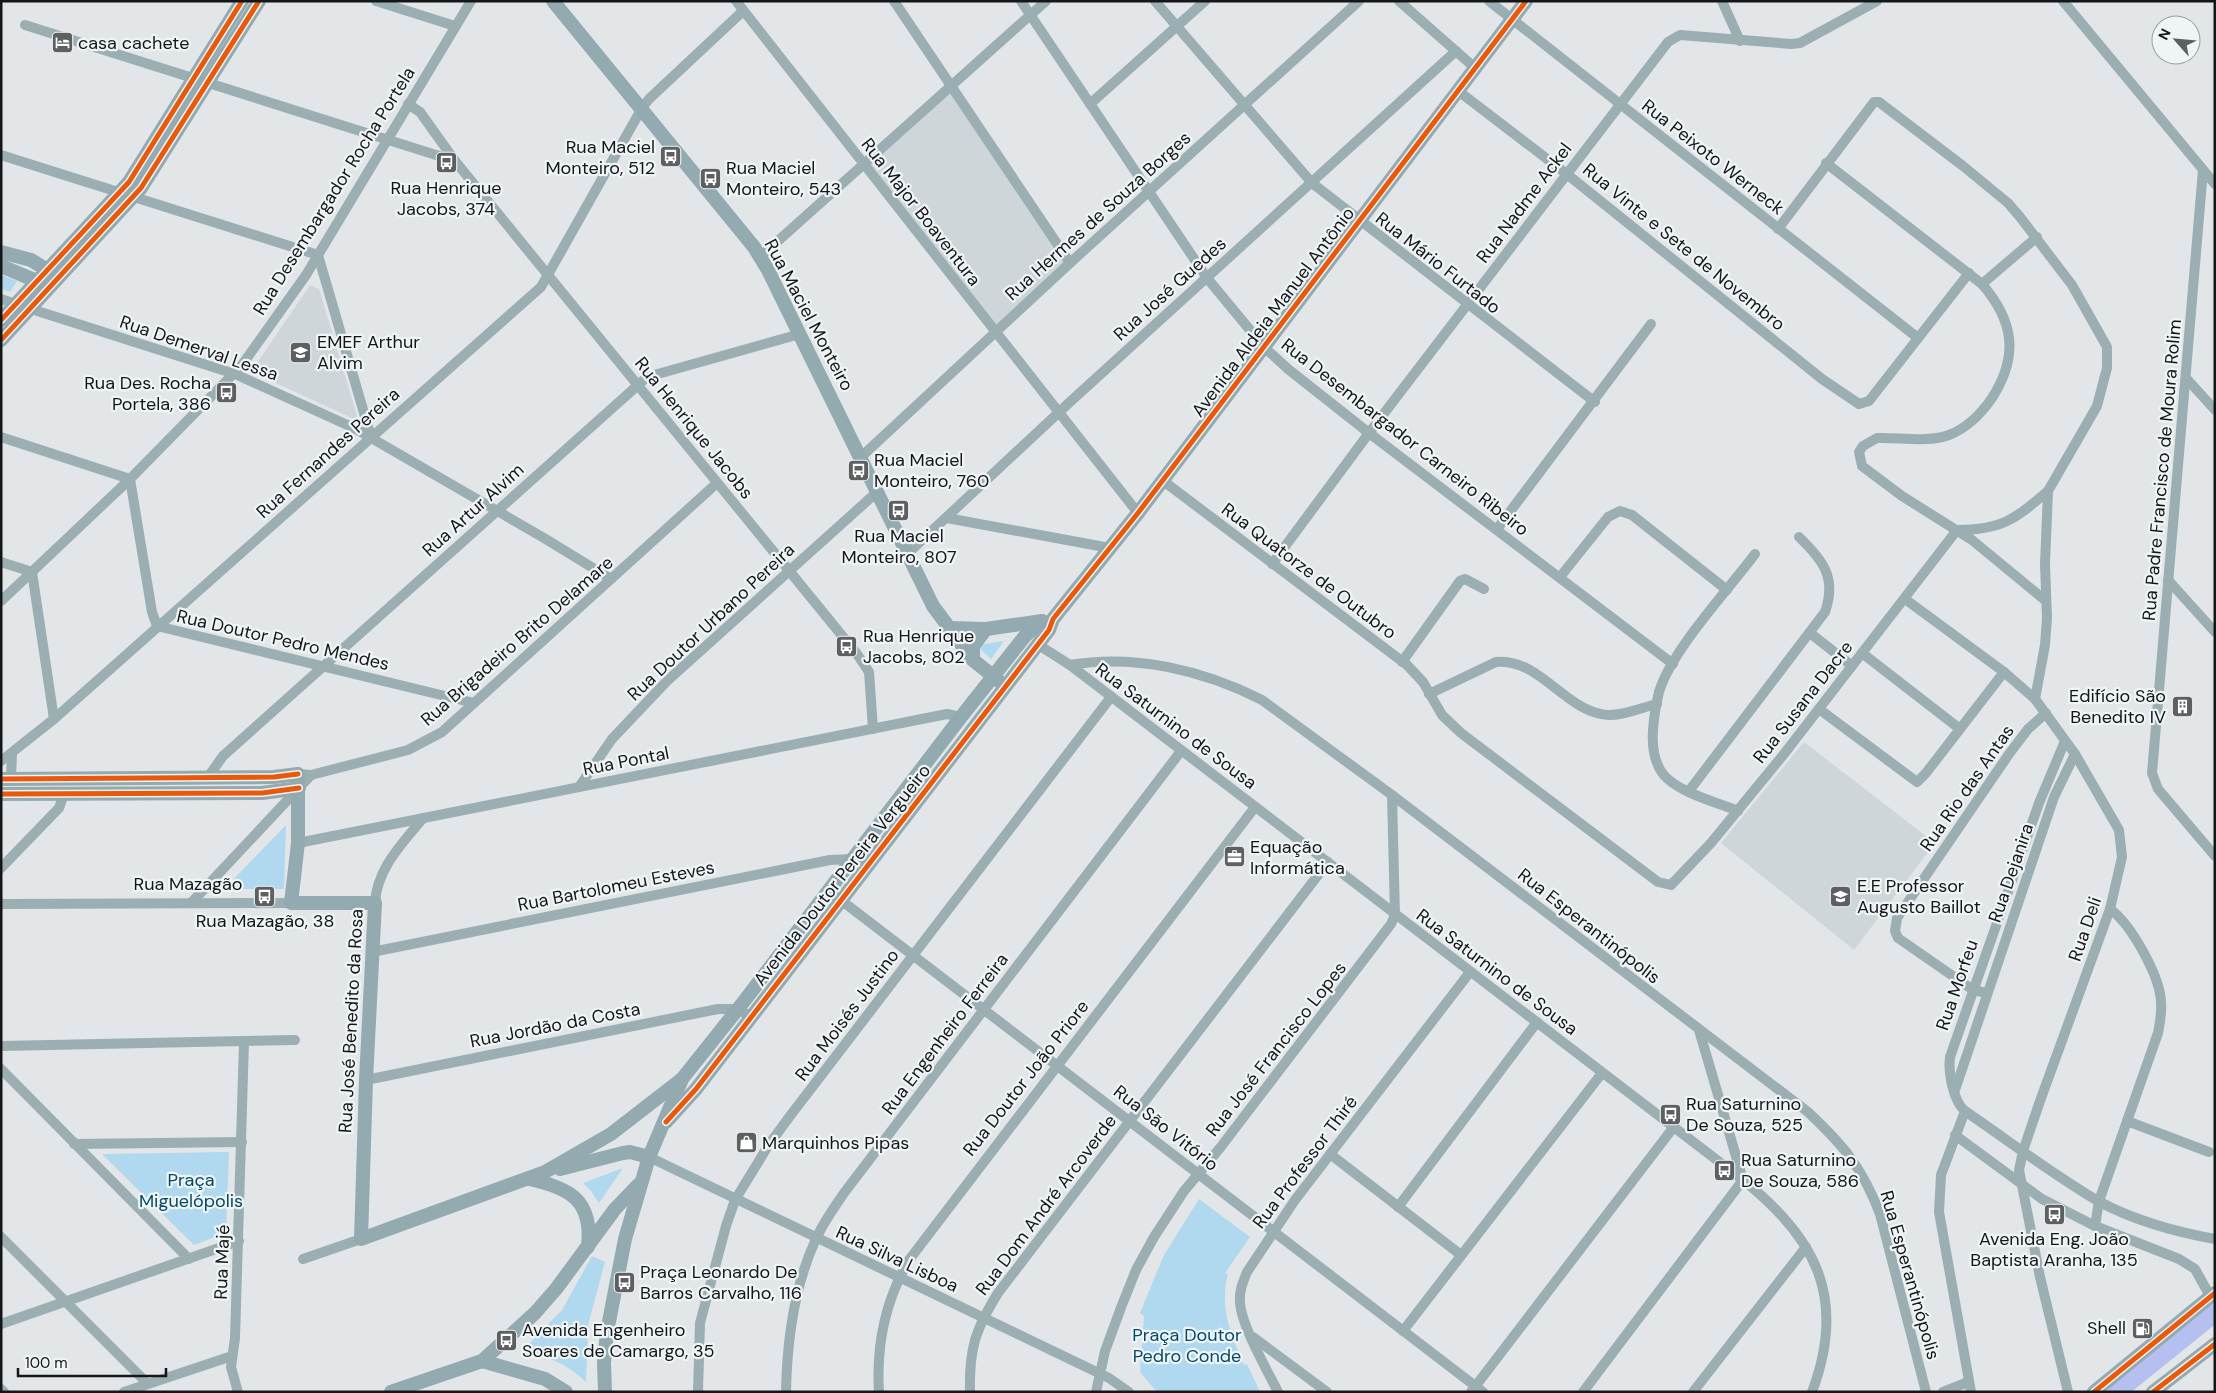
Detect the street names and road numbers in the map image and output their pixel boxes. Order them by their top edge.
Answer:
street label: Rua Desembargador Rocha Portela [247,62,421,320]
street label: Rua Peixoto Werneck [1637,94,1789,220]
street label: Rua Hermes de Souza Borges [1000,126,1196,306]
street label: Rua Major Boaventura [856,133,986,291]
street label: Rua Nadme Ackel [1471,138,1577,268]
street label: Rua Vinte e Sete de Novembro [1578,158,1790,336]
street label: Avenida Aldeia Manuel Antônio [1186,202,1360,422]
street label: Rua Mário Furtado [1371,207,1505,319]
street label: Rua José Guedes [1108,232,1232,346]
street label: Rua Maciel Monteiro [759,235,859,395]
street label: Rua Demerval Lessa [117,310,281,386]
street label: Rua Padre Francisco de Moura Rolim [2137,318,2187,622]
street label: Rua Desembargador Carneiro Ribeiro [1276,333,1534,541]
street label: Rua Henrique Jacobs [629,352,759,504]
street label: Rua Fernandes Pereira [251,382,405,524]
street label: Rua Artur Alvim [417,458,529,562]
street label: Rua Quatorze de Outubro [1217,497,1401,645]
street label: Rua Doutor Urbano Pereira [622,538,800,706]
street label: Rua Brigadeiro Brito Delamare [416,551,618,731]
street label: Rua Doutor Pedro Mendes [174,604,392,676]
street label: Rua Susana Dacre [1748,636,1858,768]
street label: Rua Saturnino de Sousa [1090,657,1262,795]
street label: Rua Rio das Antas [1914,720,2020,856]
street label: Rua Pontal [581,741,671,781]
street label: Avenida Doutor Pereira Vergueiro [748,759,936,991]
street label: Rua Dejanira [1983,820,2039,926]
street label: Rua Bartolomeu Esteves [515,855,717,917]
street label: Rua Esperantinópolis [1513,863,1665,989]
street label: Rua Mazagão [133,872,243,896]
street label: Rua Deli [2063,894,2107,964]
street label: Rua Saturnino de Sousa [1411,903,1583,1041]
street label: Rua José Benedito da Rosa [333,908,369,1134]
street label: Rua Morfeu [1930,936,1984,1034]
street label: Rua Moisés Justino [790,944,904,1086]
street label: Rua Engenheiro Ferreira [876,948,1014,1120]
street label: Rua José Francisco Lopes [1200,957,1352,1141]
street label: Rua Doutor João Priore [958,995,1094,1161]
street label: Rua Jordão da Costa [468,997,642,1053]
street label: Rua São Vitório [1109,1080,1223,1176]
street label: Rua Professor Thiré [1247,1091,1363,1233]
street label: Rua Dom André Arcoverde [970,1110,1122,1300]
street label: Rua Esperantinópolis [1874,1188,1946,1362]
street label: Rua Silva Lisboa [832,1220,962,1298]
street label: Rua Majé [209,1224,235,1300]

